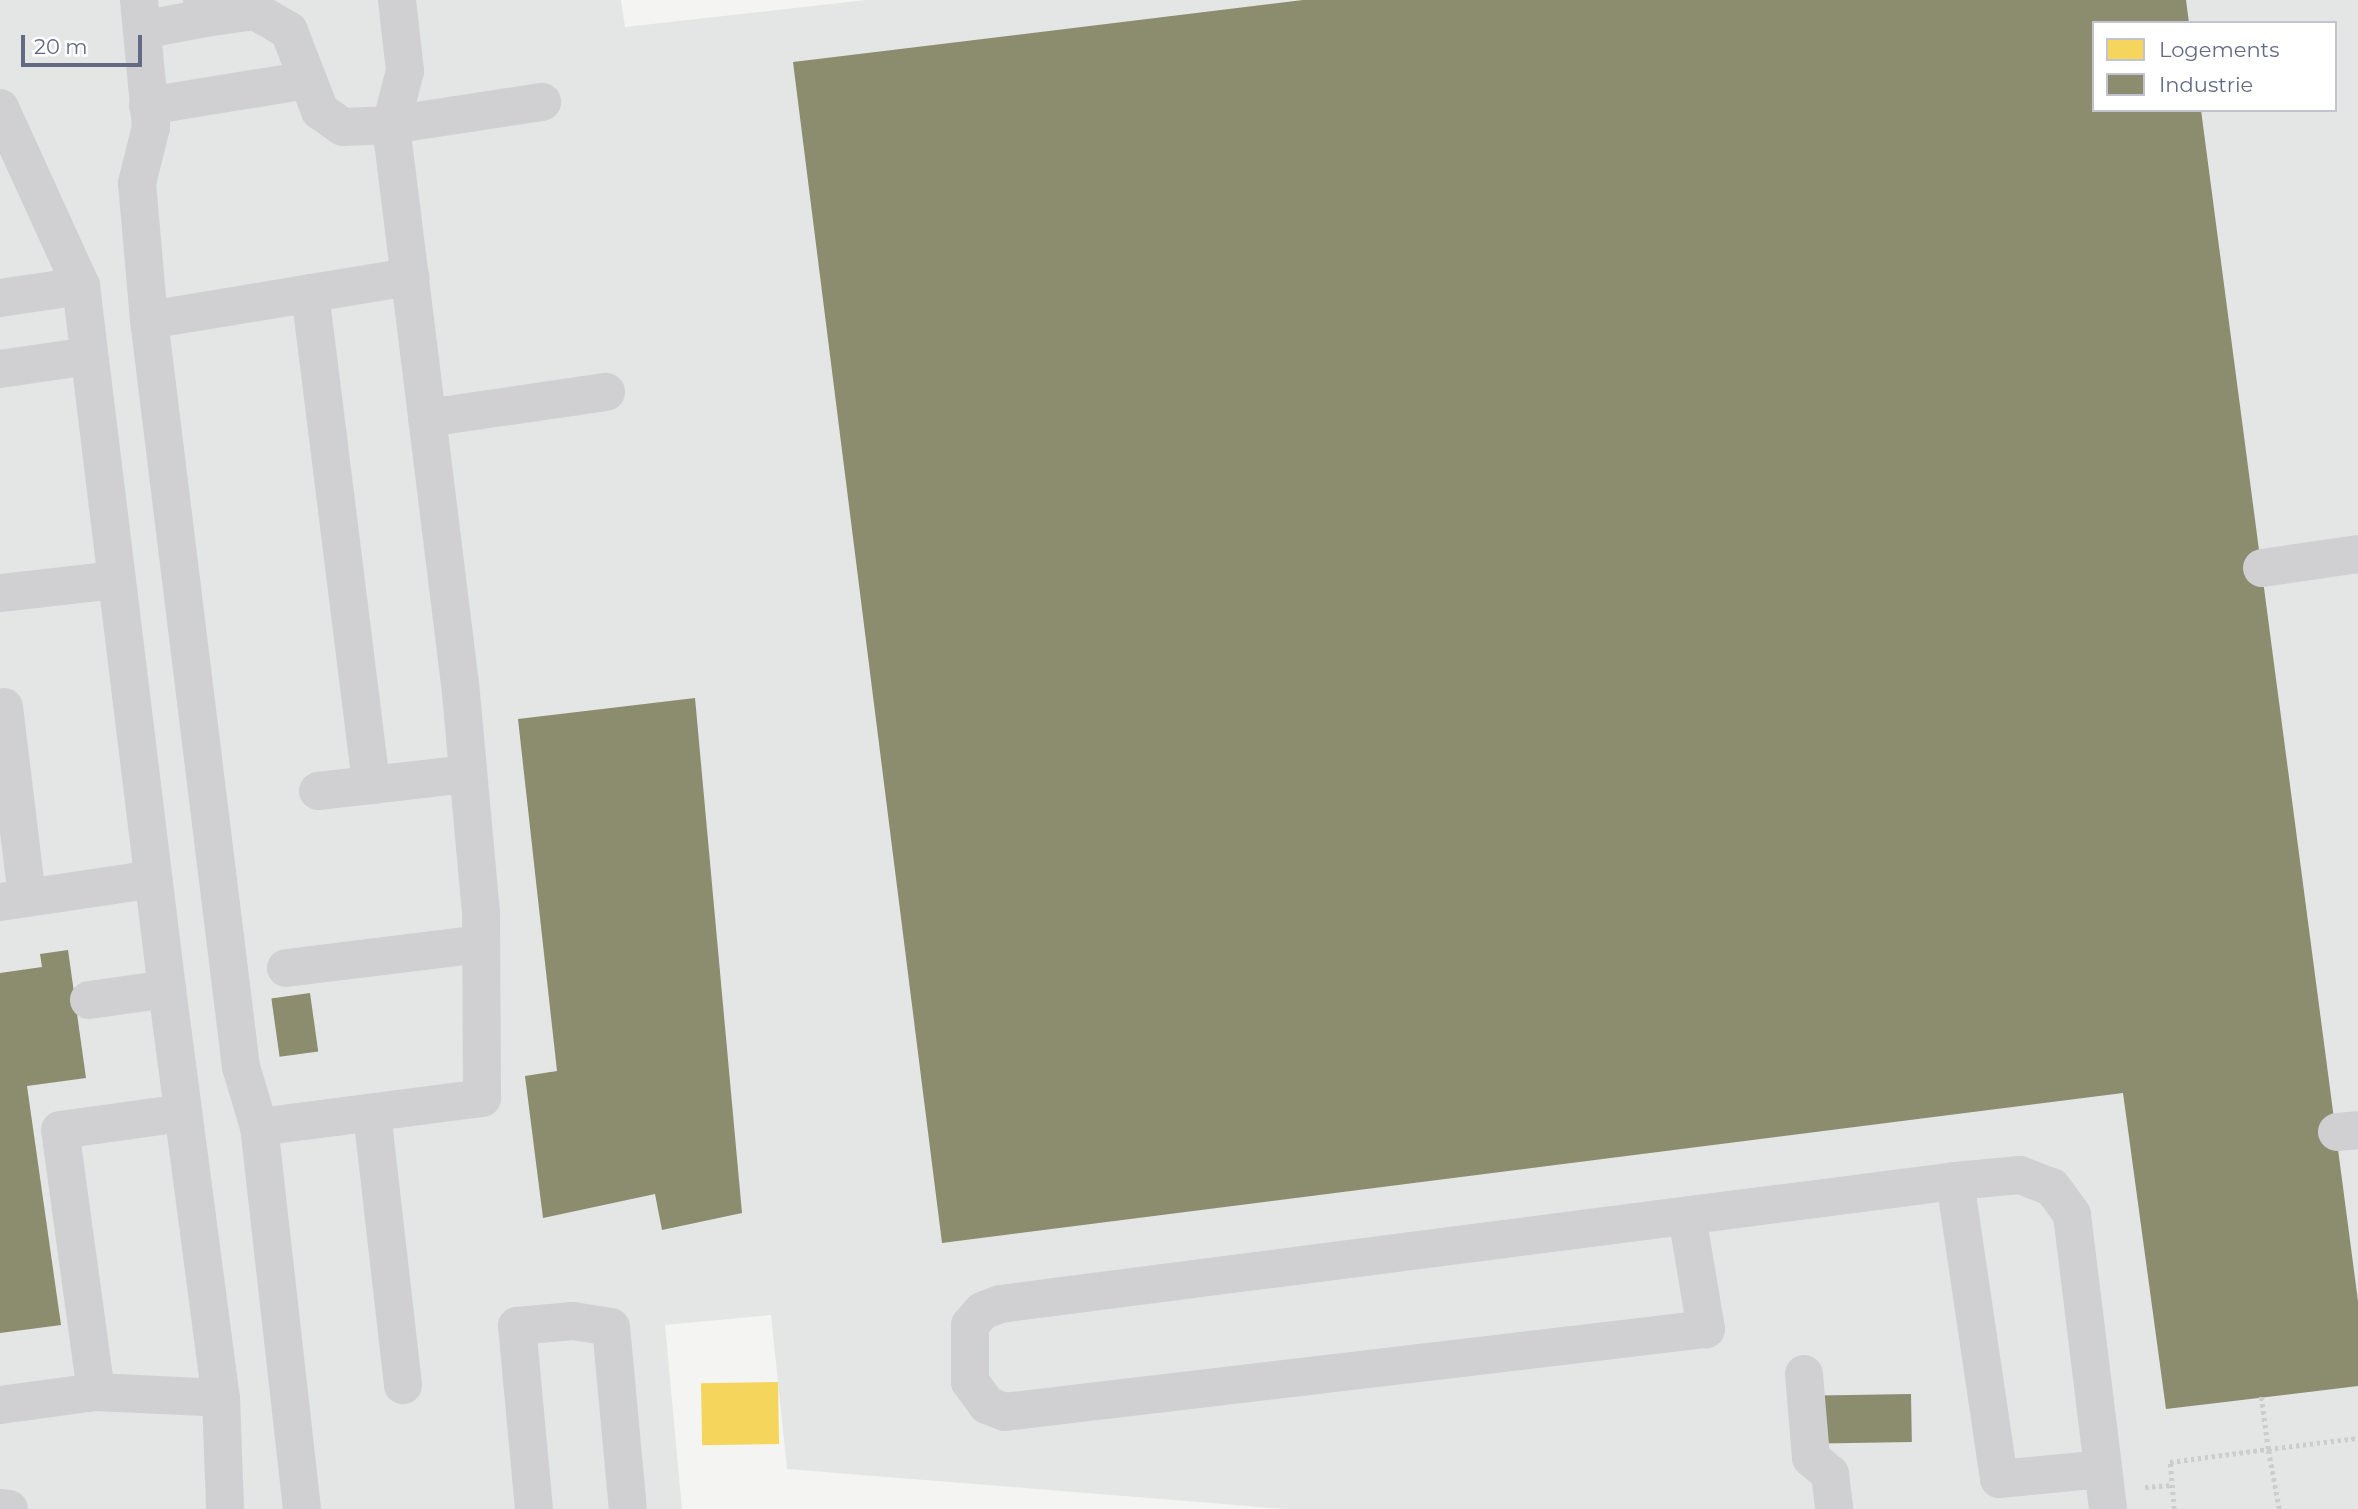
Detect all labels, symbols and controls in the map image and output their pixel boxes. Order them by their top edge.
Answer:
scale bar [24,21,145,65]
legend [2092,21,2337,112]
text: 20 m [34,34,88,59]
text: Logements [2159,37,2279,62]
text: Industrie [2159,72,2253,97]

